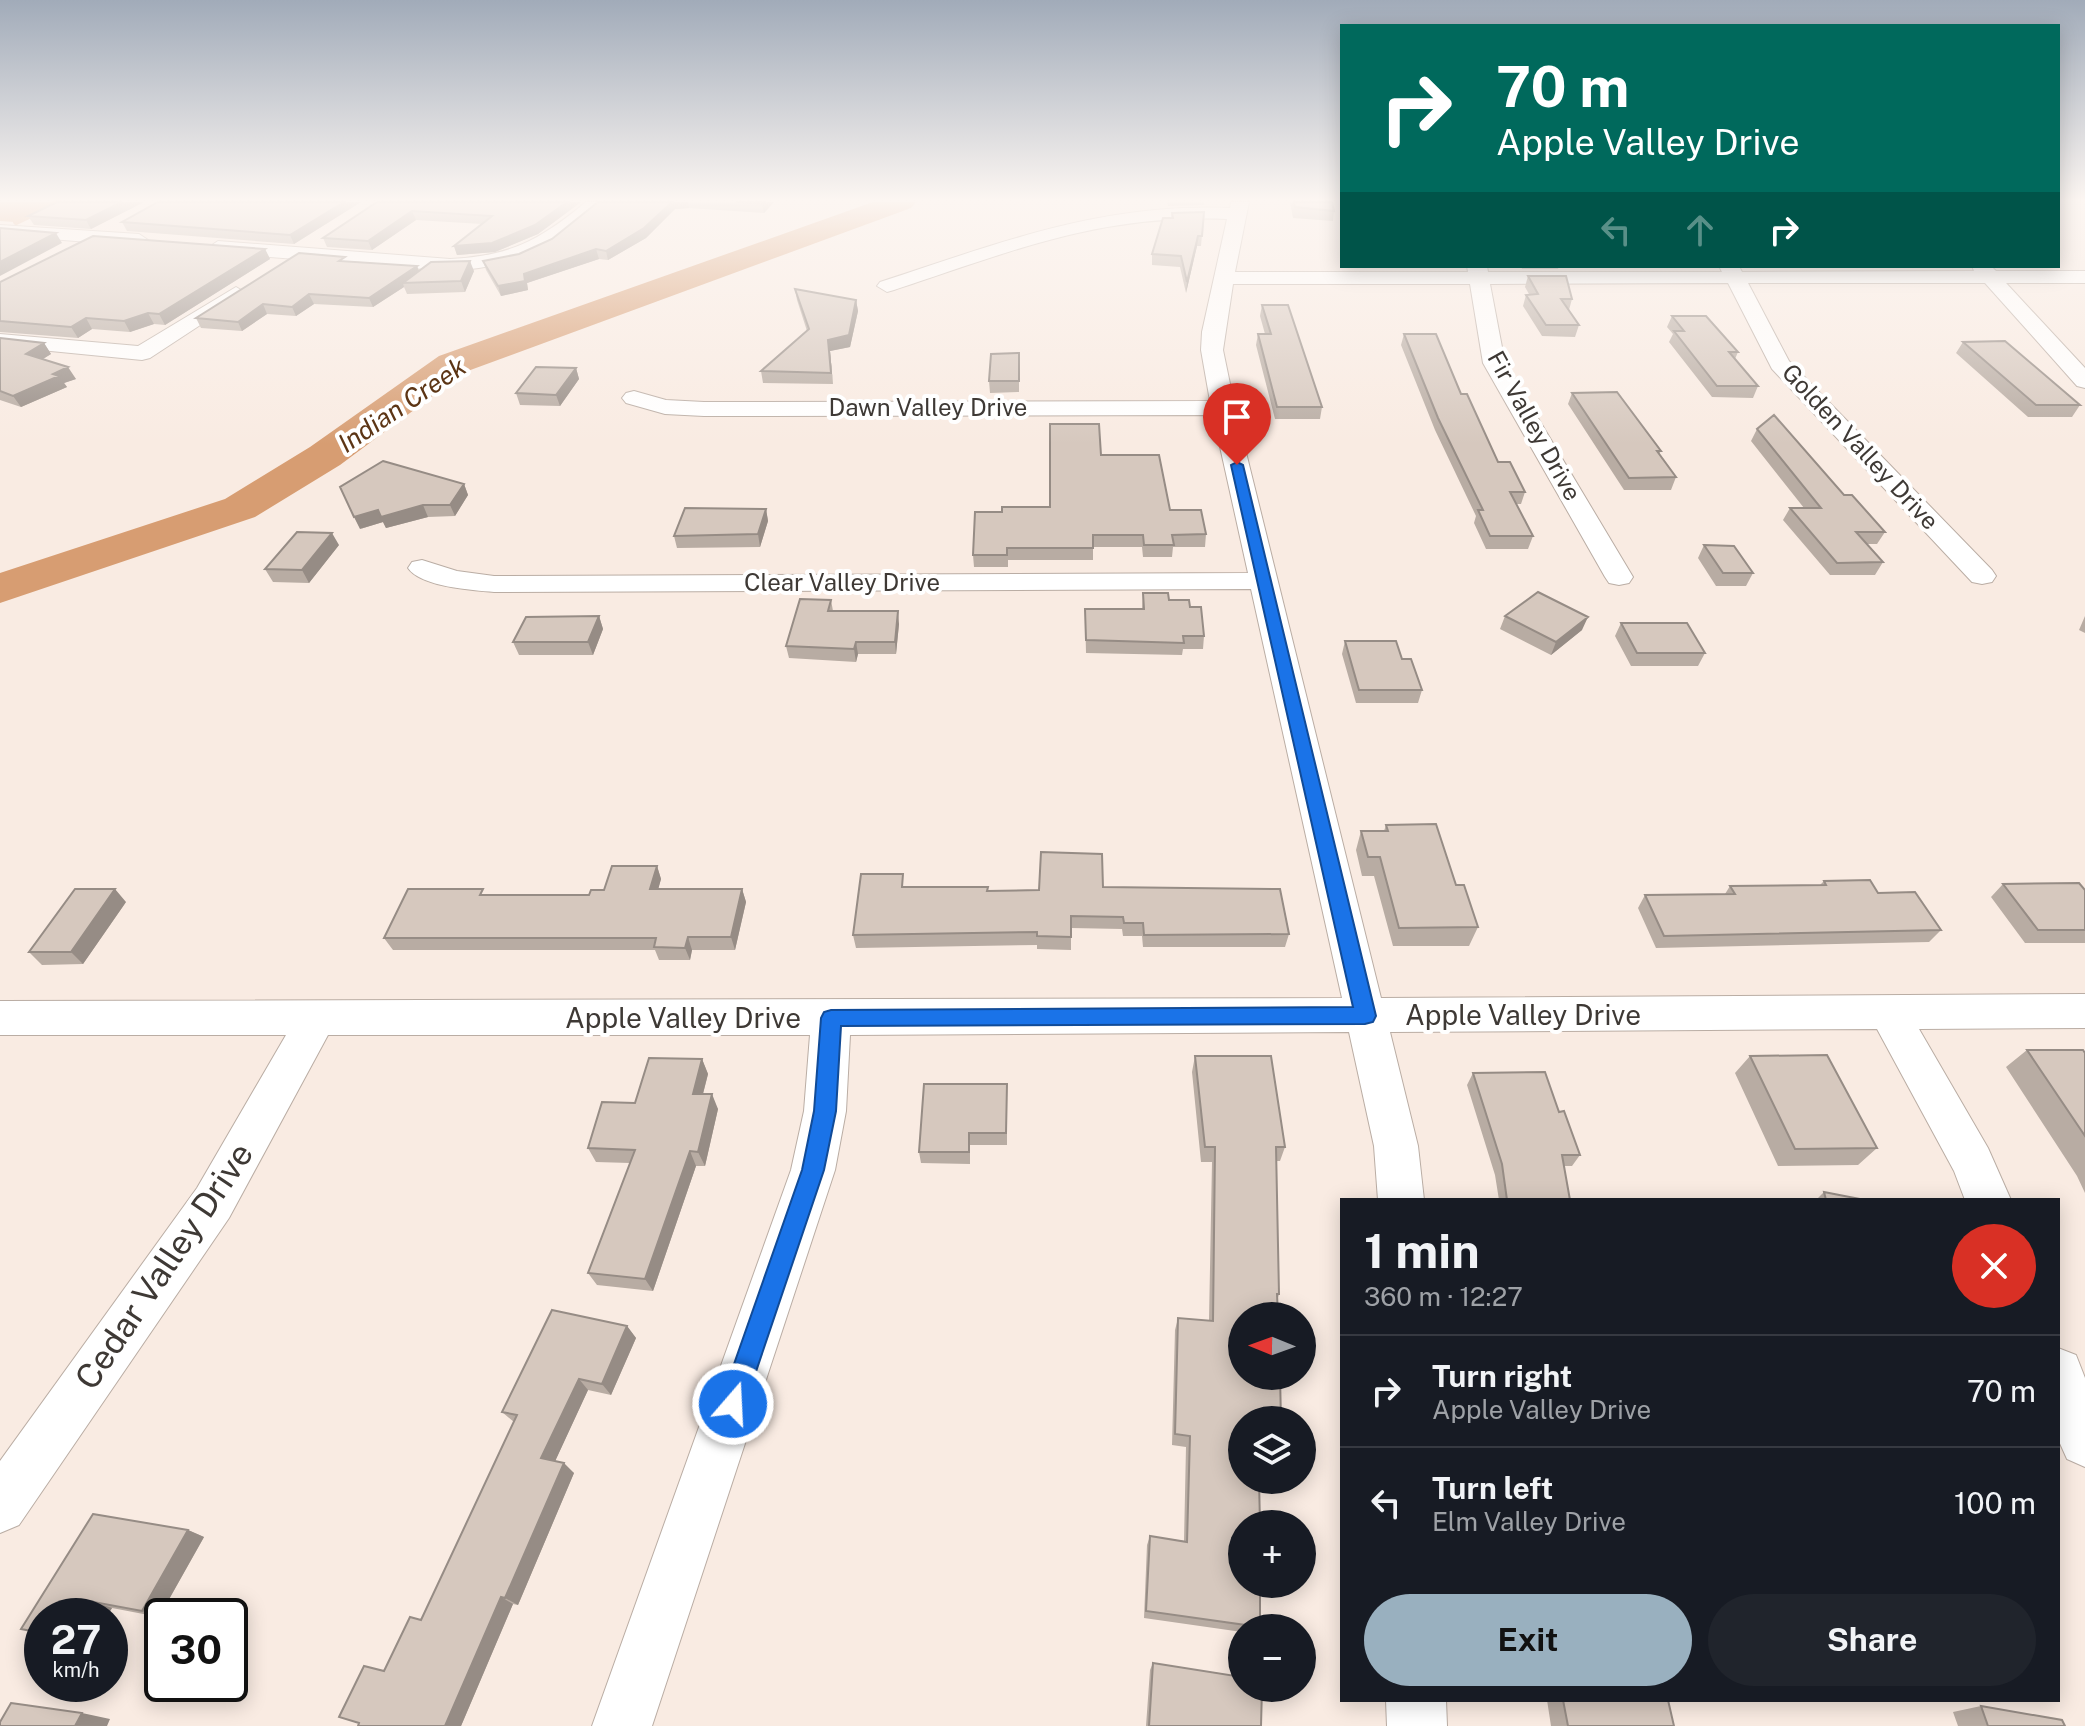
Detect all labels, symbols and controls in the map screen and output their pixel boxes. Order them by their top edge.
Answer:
text: 70 m [1496,54,1629,120]
icon: right [1364,56,1468,160]
text: Apple Valley Drive [1496,121,1800,163]
icon: left [1594,208,1638,252]
icon: ahead [1678,208,1722,252]
icon: right [1762,208,1806,252]
street label: Fir Valley Drive [1482,346,1587,505]
water label: Indian Creek [332,351,471,459]
street label: Golden Valley Drive [1777,358,1945,535]
pin [1203,383,1271,465]
street label: Dawn Valley Drive [829,393,1027,421]
icon: arrive [1215,395,1259,439]
street label: Clear Valley Drive [744,568,940,596]
street label: Apple Valley Drive [1405,998,1641,1031]
street label: Apple Valley Drive [565,1001,801,1034]
street label: Cedar Valley Drive [67,1135,261,1397]
text: 1 min [1364,1222,1480,1279]
button: close [1952,1224,2036,1308]
text: 360 m · 12:27 [1364,1281,1523,1312]
north arrow [1228,1302,1316,1390]
map controls [1228,1302,1316,1702]
text: Turn right [1432,1358,1572,1394]
position arrow [691,1362,775,1446]
icon: right [1364,1369,1408,1413]
text: 70 m [1967,1373,2036,1409]
text: Apple Valley Drive [1432,1394,1651,1425]
button: layers [1228,1406,1316,1494]
text: Turn left [1432,1470,1553,1506]
icon: left [1364,1481,1408,1525]
text: 100 m [1954,1485,2036,1521]
text: Elm Valley Drive [1432,1506,1626,1537]
button: + [1228,1510,1316,1598]
button: Exit [1364,1594,1692,1686]
button: Share [1708,1594,2036,1686]
speed limit sign: 30 [144,1598,248,1702]
button: − [1228,1614,1316,1702]
text: 27 [51,1616,101,1663]
text: km/h [52,1658,100,1682]

